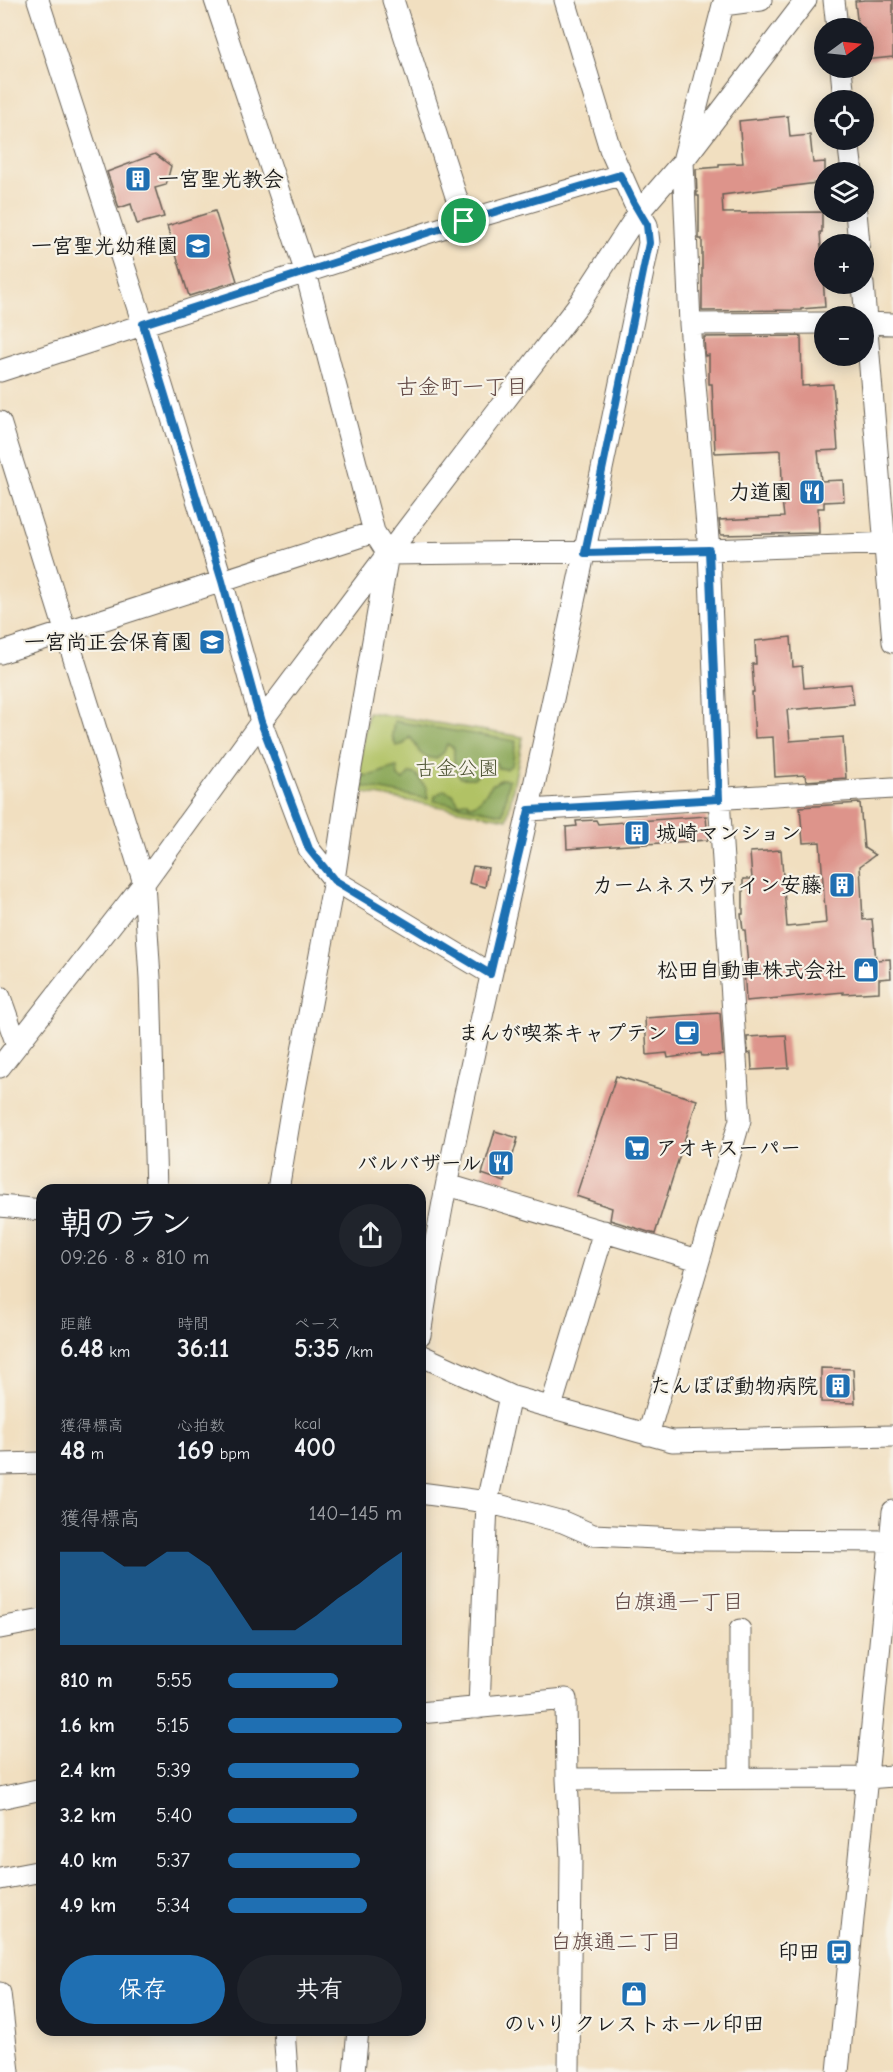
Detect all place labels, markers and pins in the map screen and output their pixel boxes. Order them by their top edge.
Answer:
building icon: 一宮聖光教会 [123,164,153,194]
place label: 一宮聖光教会 [158,167,284,191]
pin [438,195,489,246]
school or university icon: 一宮聖光幼稚園 [183,231,213,261]
place label: 一宮聖光幼稚園 [31,234,178,258]
restaurant icon: 力道園 [797,477,827,507]
place label: 力道園 [729,480,792,504]
school or university icon: 一宮尚正会保育園 [197,627,227,657]
place label: 一宮尚正会保育園 [24,630,192,654]
building icon: 城崎マンション [622,818,652,848]
place label: 城崎マンション [656,821,801,845]
building icon: カームネスヴァイン安藤 [827,870,857,900]
place label: カームネスヴァイン安藤 [592,873,822,897]
shop icon: 松田自動車株式会社 [851,955,881,985]
place label: 松田自動車株式会社 [657,958,846,982]
cafe icon: まんが喫茶キャプテン [672,1018,702,1048]
place label: まんが喫茶キャプテン [458,1021,668,1045]
supermarket icon: アオキスーパー [622,1133,652,1163]
place label: アオキスーパー [656,1136,801,1160]
restaurant icon: バルバザール [486,1148,516,1178]
place label: バルバザール [357,1151,482,1175]
building icon: たんぽぽ動物病院 [823,1371,853,1401]
place label: たんぽぽ動物病院 [650,1374,818,1398]
bus stop icon: 印田 [824,1937,854,1967]
place label: 印田 [778,1940,820,1964]
shop icon: のいり クレストホール印田 [619,1979,649,2009]
place label: のいり クレストホール印田 [504,2012,764,2036]

